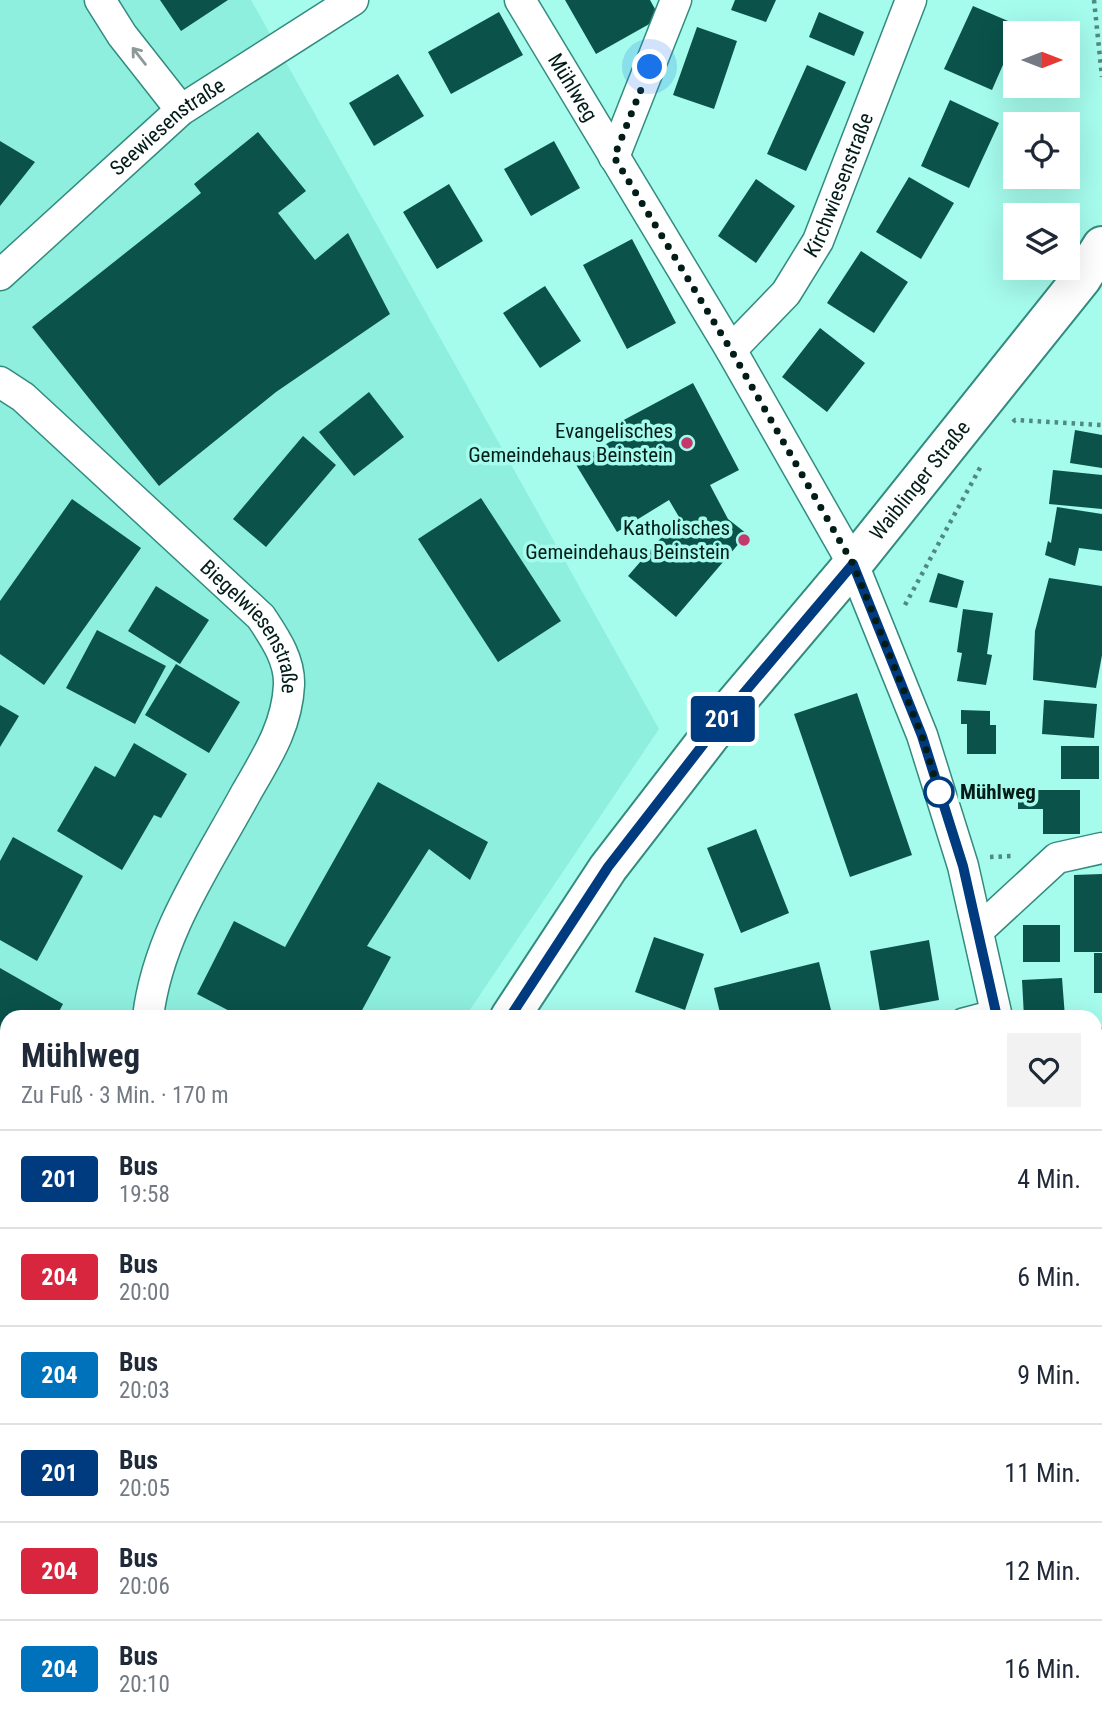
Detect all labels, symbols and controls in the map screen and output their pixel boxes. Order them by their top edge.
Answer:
north arrow [1003,21,1080,98]
map controls [1003,21,1080,280]
one-way arrow [132,48,147,66]
street label: Mühlweg [543,49,602,126]
your location [632,49,667,84]
street label: Seewiesenstraße [105,73,229,181]
street label: Kirchwiesenstraße [799,109,878,262]
button: locate [1003,112,1080,189]
button: layers [1003,203,1080,280]
street label: Waiblinger Straße [865,416,975,545]
place label: Evangelisches Gemeindehaus Beinstein [468,419,673,467]
marker: Evangelisches Gemeindehaus Beinstein [679,435,695,451]
place label: Katholisches Gemeindehaus Beinstein [525,516,730,564]
marker: Katholisches Gemeindehaus Beinstein [736,532,752,548]
street label: Biegelwiesenstraße [195,555,301,695]
line badge: 201 [683,696,763,742]
text: 201 [705,705,741,733]
marker: Mühlweg [924,777,954,807]
place label: Mühlweg [960,780,1036,804]
button: heart [1007,1033,1081,1107]
text: Mühlweg [21,1036,140,1075]
text: Zu Fuß · 3 Min. · 170 m [21,1082,229,1109]
text: Bus [119,1151,158,1181]
text: 4 Min. [1017,1164,1081,1194]
text: 201 [41,1165,78,1193]
text: 19:58 [119,1181,170,1208]
text: Bus [119,1249,158,1279]
text: 6 Min. [1017,1262,1081,1292]
text: 204 [41,1263,78,1291]
text: 20:00 [119,1279,170,1306]
text: Bus [119,1347,158,1377]
text: 9 Min. [1017,1360,1081,1390]
text: 204 [41,1361,78,1389]
text: 20:03 [119,1377,170,1404]
text: Bus [119,1445,158,1475]
text: 11 Min. [1004,1458,1081,1488]
text: 201 [41,1459,78,1487]
text: 20:05 [119,1475,170,1502]
text: Bus [119,1543,158,1573]
text: 12 Min. [1004,1556,1081,1586]
text: 204 [41,1557,78,1585]
text: 20:06 [119,1573,170,1600]
text: Bus [119,1641,158,1671]
text: 16 Min. [1004,1654,1081,1684]
text: 204 [41,1655,78,1683]
text: 20:10 [119,1671,170,1698]

